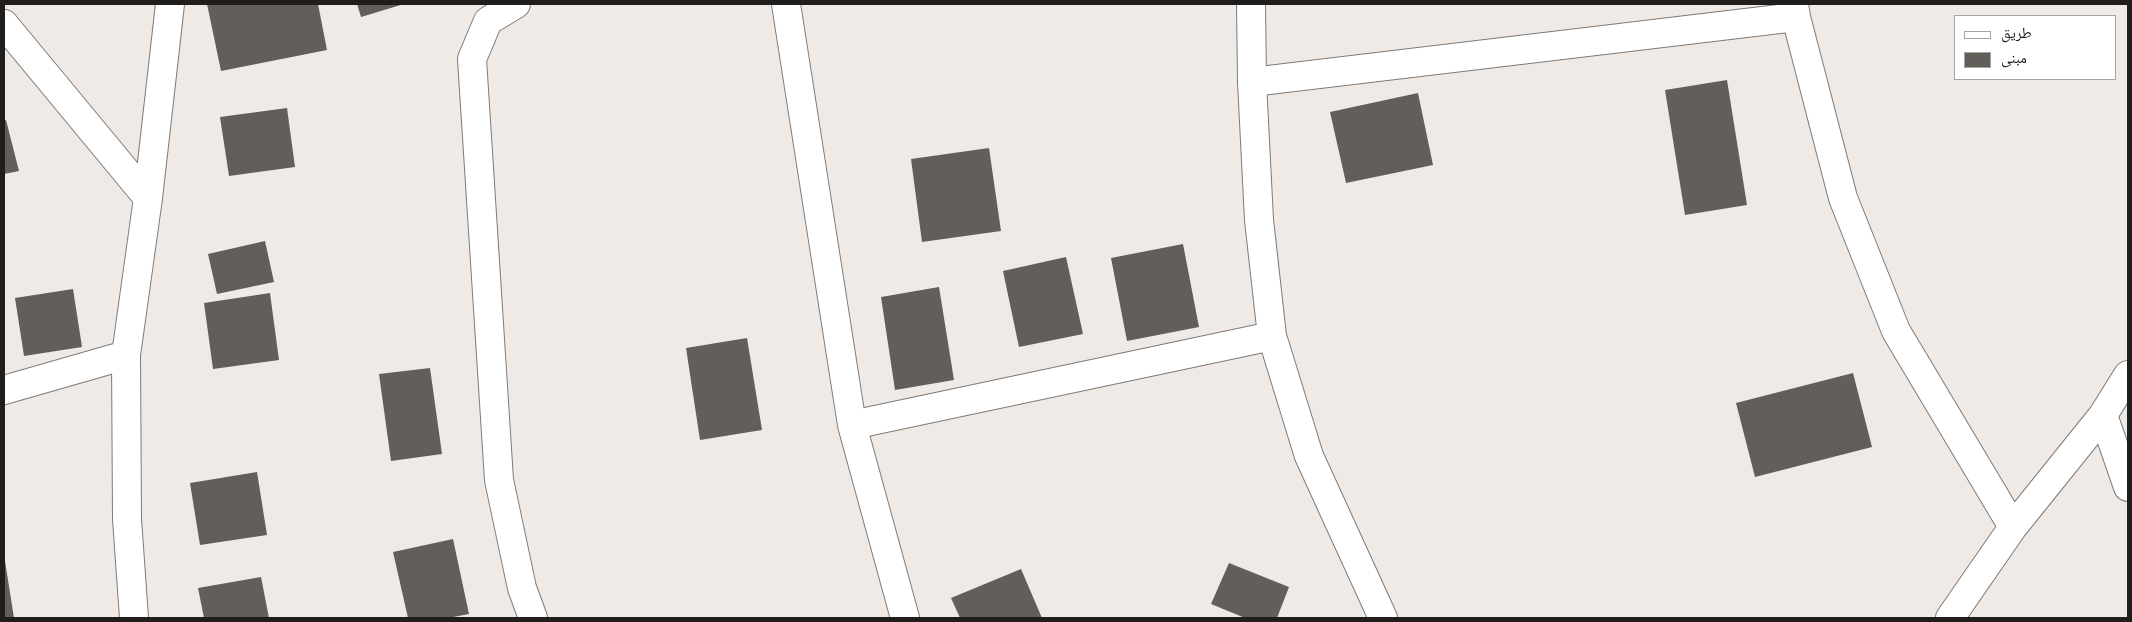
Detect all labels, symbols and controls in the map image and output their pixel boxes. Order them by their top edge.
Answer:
legend [1954,15,2117,80]
text: طريق [2001,22,2032,43]
text: مبنى [2001,47,2027,68]

